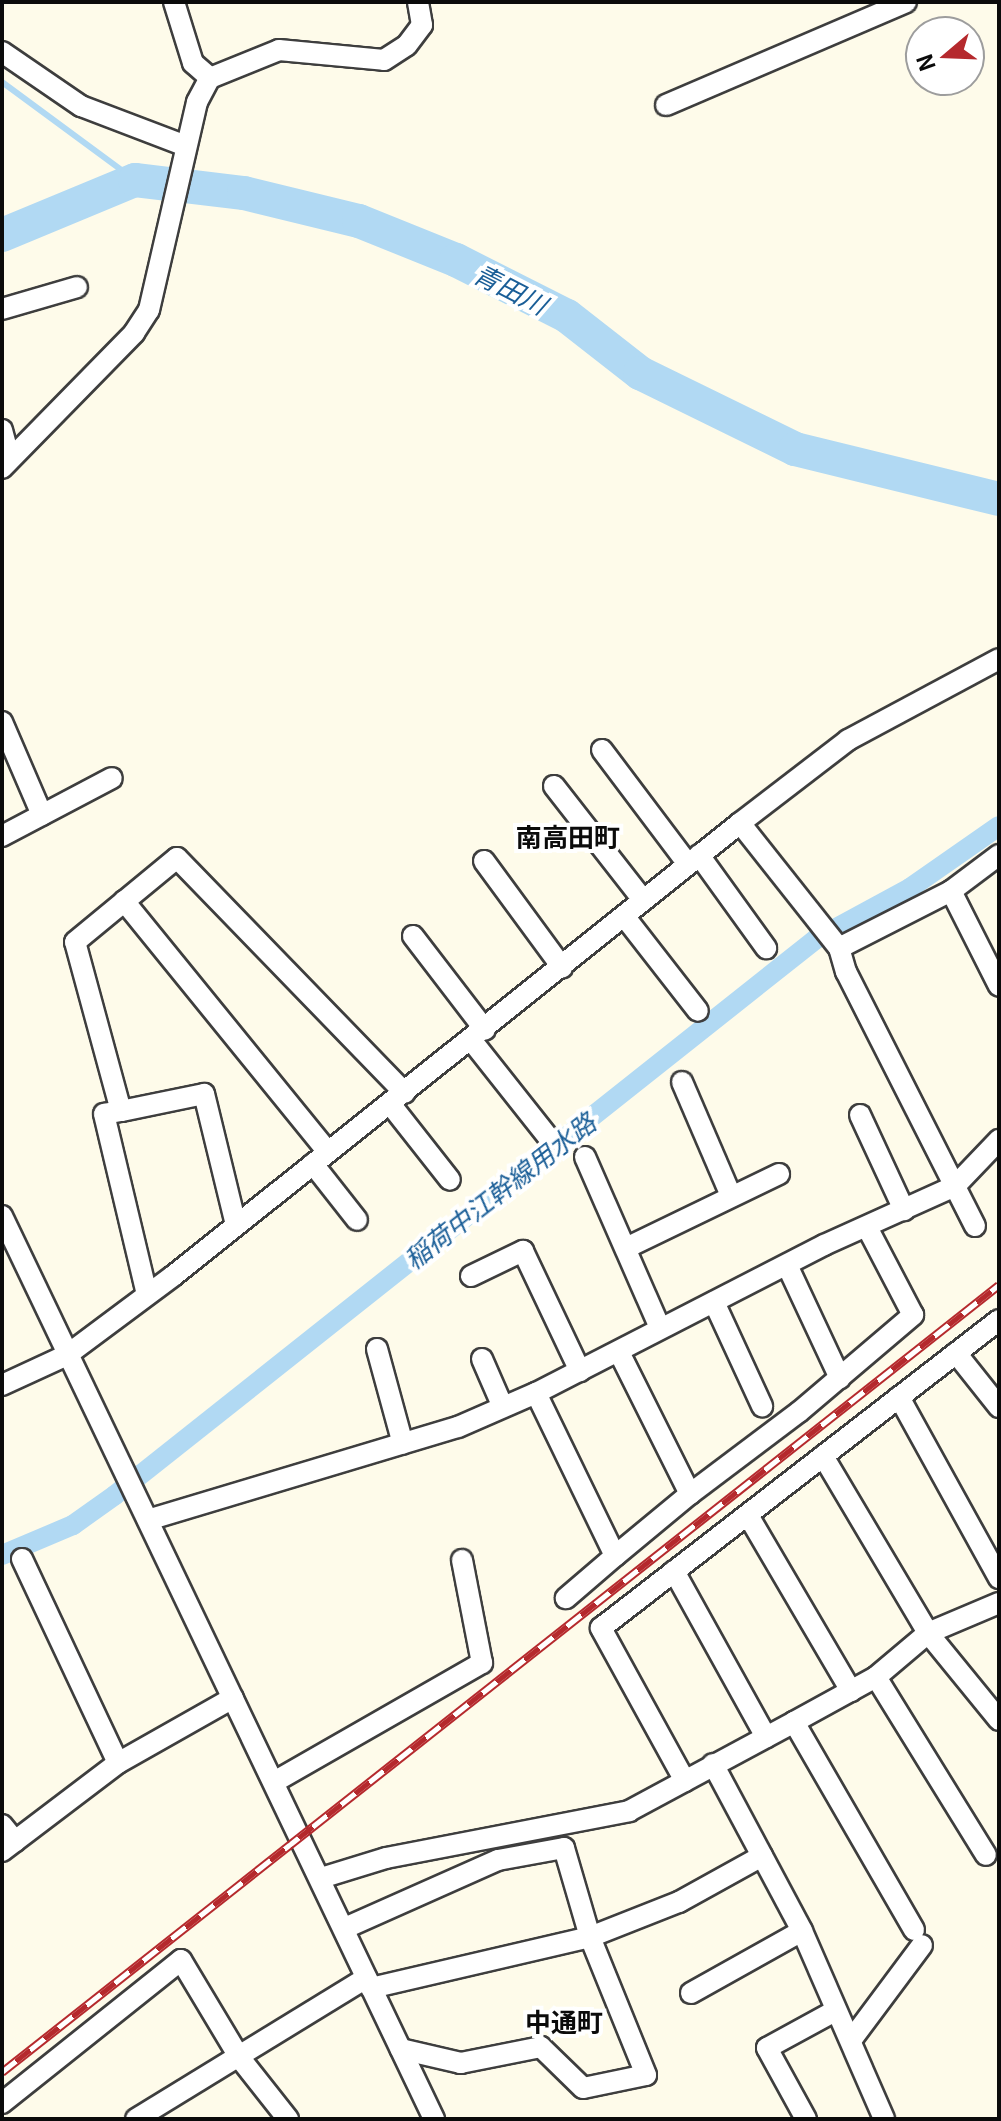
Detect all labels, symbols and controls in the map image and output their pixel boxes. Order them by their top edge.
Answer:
north arrow [905,16,985,96]
text: N [906,50,942,76]
water label: 青田川 [469,256,553,320]
district label: 南高田町 [516,820,620,852]
water label: 稲荷中江幹線用水路 [397,1106,601,1274]
district label: 中通町 [525,2005,603,2037]

